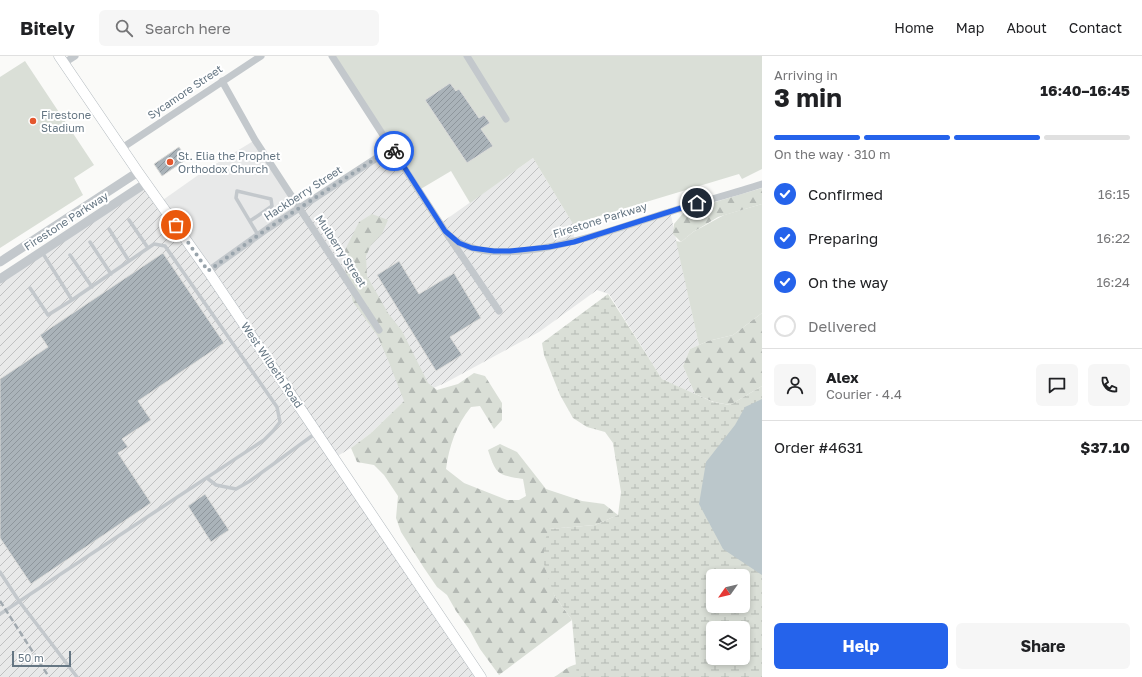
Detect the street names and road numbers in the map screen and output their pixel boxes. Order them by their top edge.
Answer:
street label: Sycamore Street [145,62,225,121]
street label: Hackberry Street [261,163,344,223]
street label: Firestone Parkway [21,189,110,253]
street label: Firestone Parkway [551,199,648,240]
street label: Mulberry Street [313,212,370,289]
street label: West Wilbeth Road [239,319,306,410]

